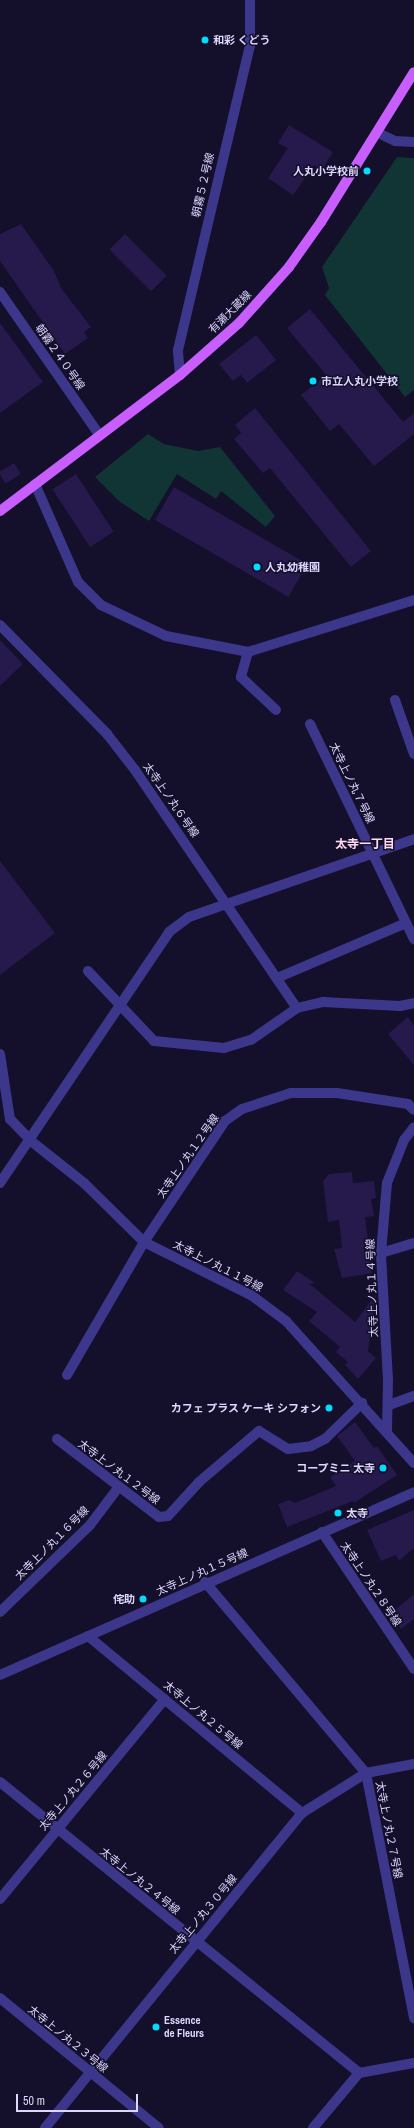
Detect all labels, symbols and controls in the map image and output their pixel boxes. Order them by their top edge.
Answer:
place label: 和彩 くどう [213,33,271,47]
marker: 和彩 くどう [200,35,210,45]
street label: 朝霧５２号線 [189,151,217,219]
place label: 人丸小学校前 [293,164,359,178]
marker: 人丸小学校前 [362,166,372,176]
street label: 有瀬大蔵線 [206,288,254,336]
street label: 朝霧２４０号線 [33,322,87,392]
place label: 市立人丸小学校 [321,374,398,388]
marker: 市立人丸小学校 [308,376,318,386]
place label: 人丸幼稚園 [265,560,320,574]
marker: 人丸幼稚園 [252,562,262,572]
street label: 太寺上ノ丸７号線 [327,741,377,825]
street label: 太寺上ノ丸６号線 [140,760,202,840]
district label: 太寺一丁目 [335,838,395,852]
street label: 太寺上ノ丸１２号線 [154,1112,222,1200]
street label: 太寺上ノ丸１１号線 [171,1238,265,1294]
street label: 太寺上ノ丸１４号線 [364,1238,380,1338]
place label: カフェ プラス ケーキ シフォン [170,1401,321,1415]
marker: カフェ プラス ケーキ シフォン [324,1403,334,1413]
street label: 太寺上ノ丸１２号線 [75,1437,163,1507]
place label: コープミニ 太寺 [295,1461,375,1475]
marker: コープミニ 太寺 [378,1463,388,1473]
street label: 太寺上ノ丸１６号線 [12,1503,92,1583]
place label: 太寺 [346,1506,368,1520]
marker: 太寺 [333,1508,343,1518]
street label: 太寺上ノ丸２８号線 [338,1539,404,1629]
street label: 太寺上ノ丸１５号線 [154,1546,250,1598]
place label: 侘助 [113,1592,135,1606]
marker: 侘助 [138,1594,148,1604]
street label: 太寺上ノ丸２５号線 [161,1678,245,1752]
street label: 太寺上ノ丸２６号線 [36,1749,110,1833]
street label: 太寺上ノ丸２７号線 [373,1780,405,1880]
street label: 太寺上ノ丸２４号線 [97,1845,183,1917]
street label: 太寺上ノ丸３０号線 [166,1872,240,1956]
street label: 太寺上ノ丸２３号線 [25,2003,111,2075]
place label: Essence de Fleurs [164,2014,204,2040]
marker: Essence de Fleurs [151,2022,161,2032]
scale bar [18,2086,140,2112]
text: 50 m [23,2093,45,2109]

